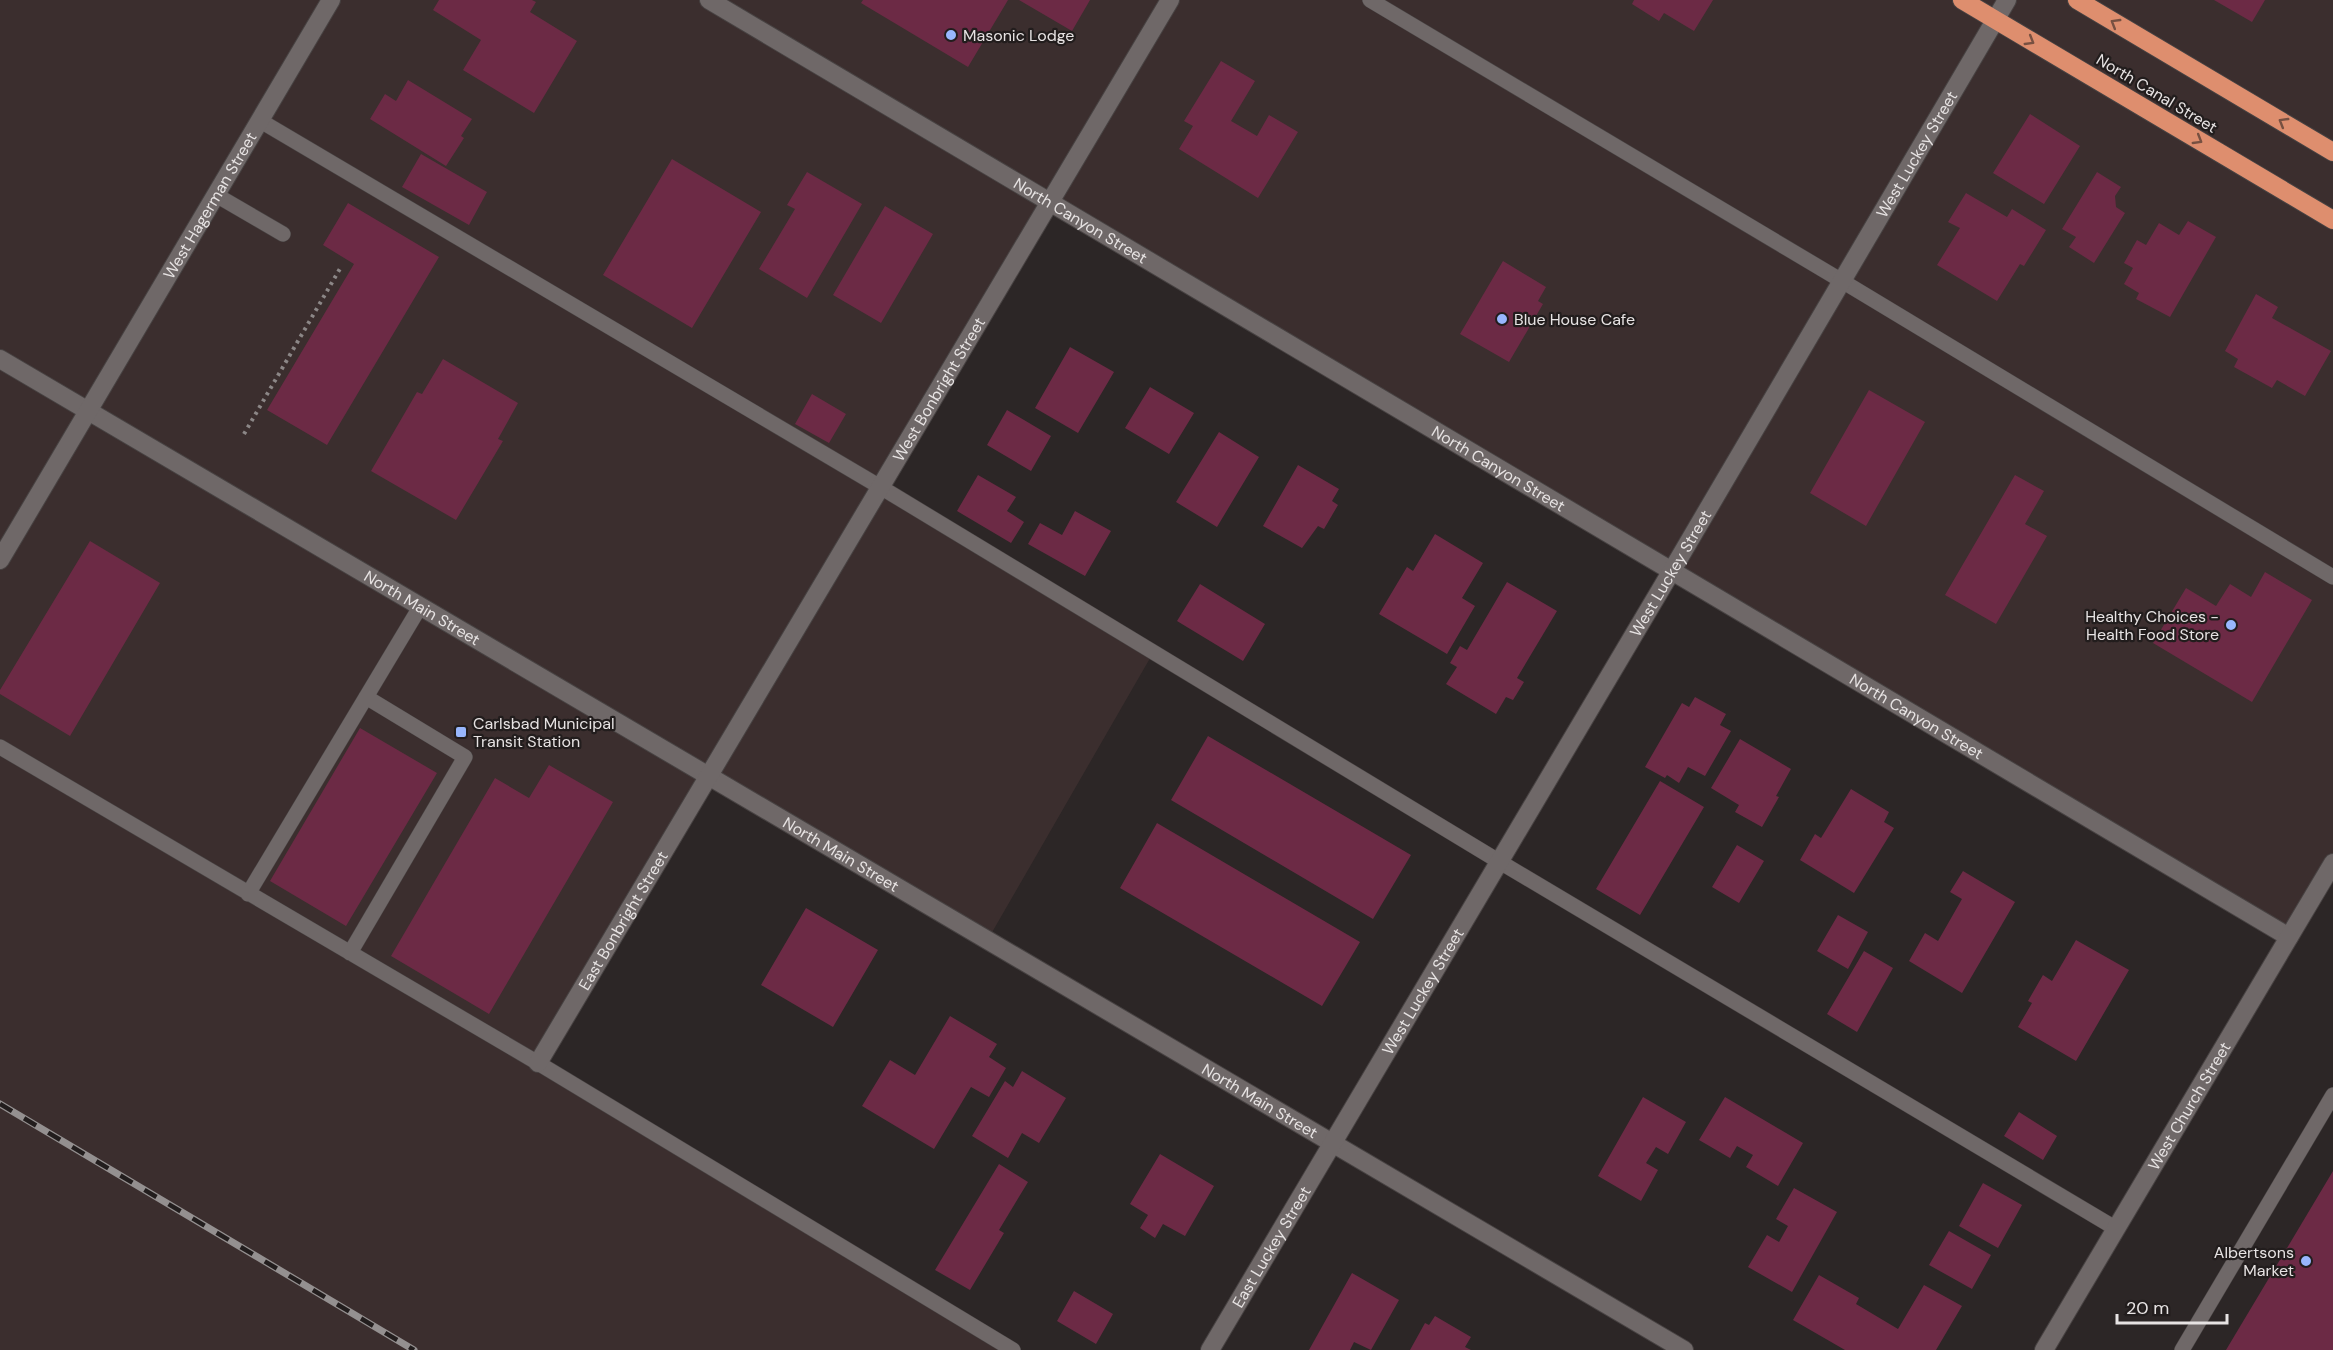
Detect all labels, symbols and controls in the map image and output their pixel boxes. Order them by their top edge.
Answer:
one-way arrow [2111,18,2121,30]
place label: Masonic Lodge [963,25,1074,46]
marker: Masonic Lodge [944,28,958,42]
one-way arrow [2024,33,2034,45]
street label: North Canal Street [2092,49,2221,138]
street label: West Luckey Street [1871,87,1962,222]
one-way arrow [2279,118,2289,130]
street label: West Hagerman Street [159,128,262,283]
one-way arrow [2192,133,2202,144]
street label: North Canyon Street [1010,173,1151,269]
place label: Blue House Cafe [1514,309,1635,330]
marker: Blue House Cafe [1495,312,1509,326]
street label: West Bonbright Street [888,313,990,465]
street label: North Canyon Street [1428,421,1569,516]
street label: West Luckey Street [1625,506,1716,641]
street label: North Main Street [360,566,484,650]
place label: Healthy Choices - Health Food Store [2085,606,2219,645]
marker: Healthy Choices - Health Food Store [2224,618,2238,632]
street label: North Canyon Street [1846,669,1987,764]
place label: Carlsbad Municipal Transit Station [473,713,615,752]
marker: Carlsbad Municipal Transit Station [454,725,468,739]
street label: North Main Street [779,812,903,897]
street label: East Bonbright Street [574,847,673,994]
street label: West Luckey Street [1377,924,1469,1059]
street label: West Church Street [2143,1038,2236,1174]
street label: North Main Street [1198,1059,1322,1143]
street label: East Luckey Street [1227,1182,1316,1312]
place label: Albertsons Market [2214,1242,2294,1281]
marker: Albertsons Market [2299,1254,2313,1268]
scale bar [2117,1287,2226,1325]
text: 20 m [2126,1296,2169,1320]

